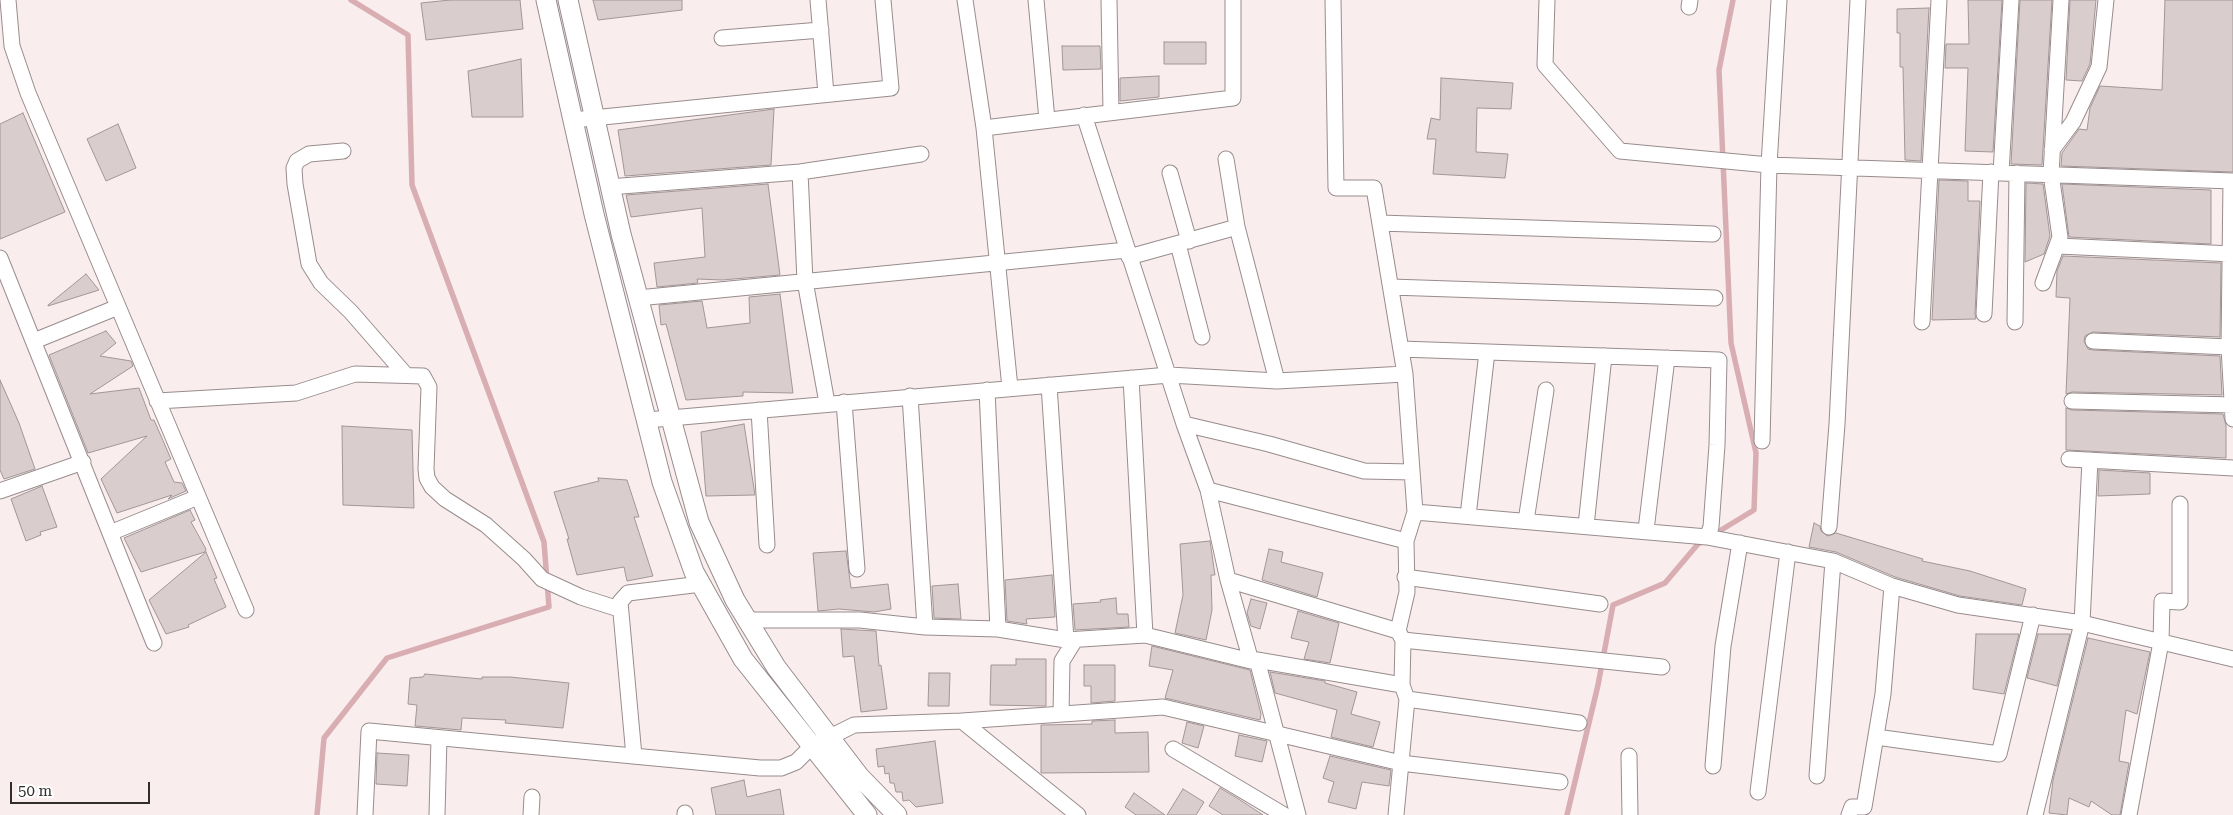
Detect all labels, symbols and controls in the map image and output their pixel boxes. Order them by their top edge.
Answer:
scale bar [12,772,152,804]
text: 50 m [18,782,52,800]

